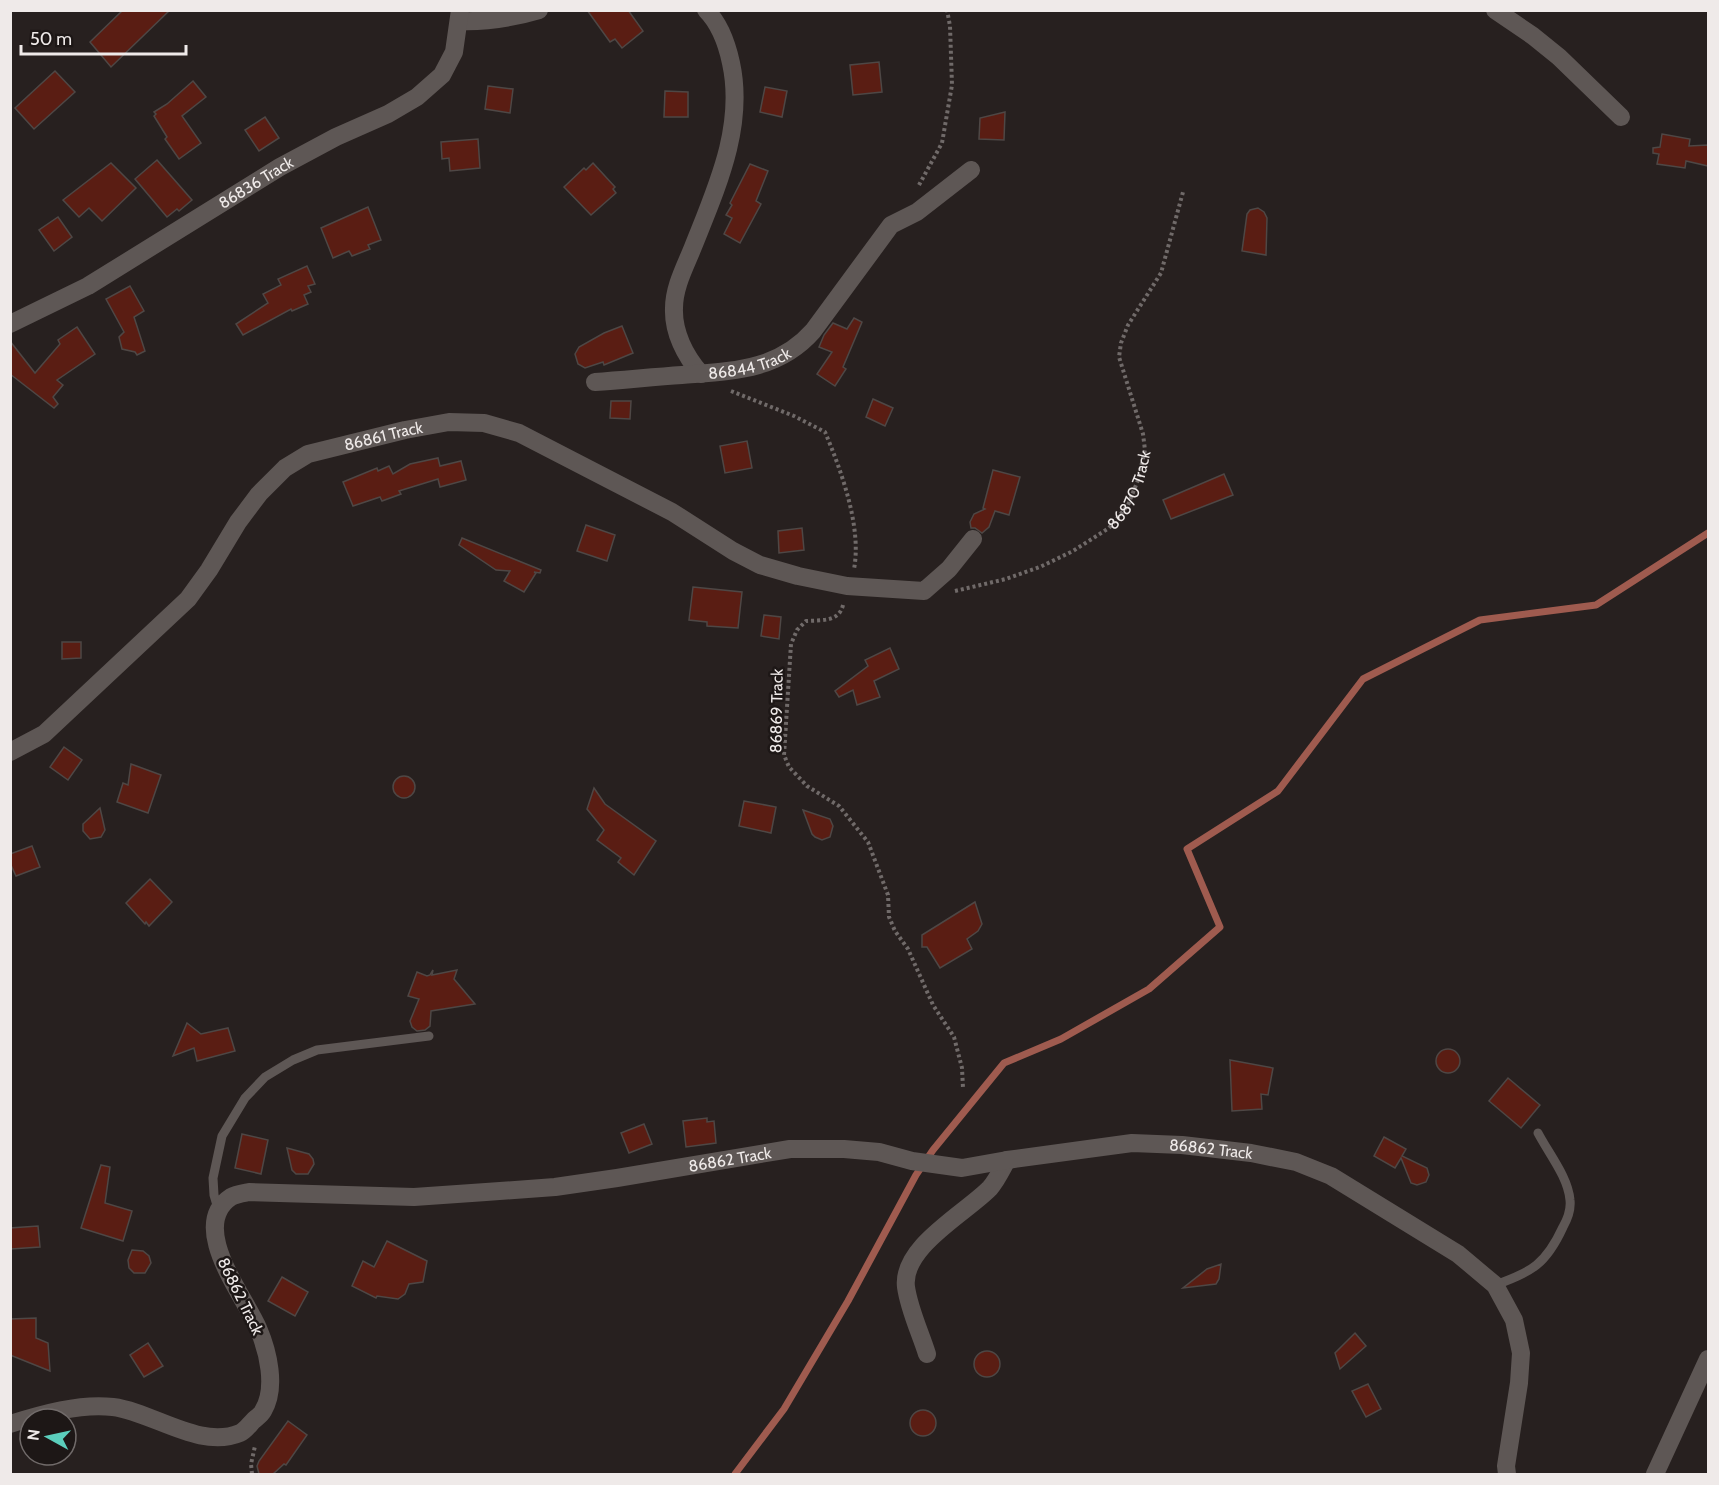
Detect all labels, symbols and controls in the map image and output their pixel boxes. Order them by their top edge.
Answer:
scale bar [21,18,186,56]
text: 50 m [30,28,72,50]
street label: 86836 Track [215,152,297,213]
street label: 86844 Track [708,343,795,383]
street label: 86861 Track [342,418,425,455]
street label: 86870 Track [1103,448,1155,533]
street label: 86869 Track [766,668,787,753]
street label: 86862 Track [1169,1135,1254,1163]
street label: 86862 Track [687,1143,774,1176]
street label: 86862 Track [214,1254,268,1339]
north arrow [18,1407,78,1467]
text: N [23,1428,44,1442]

